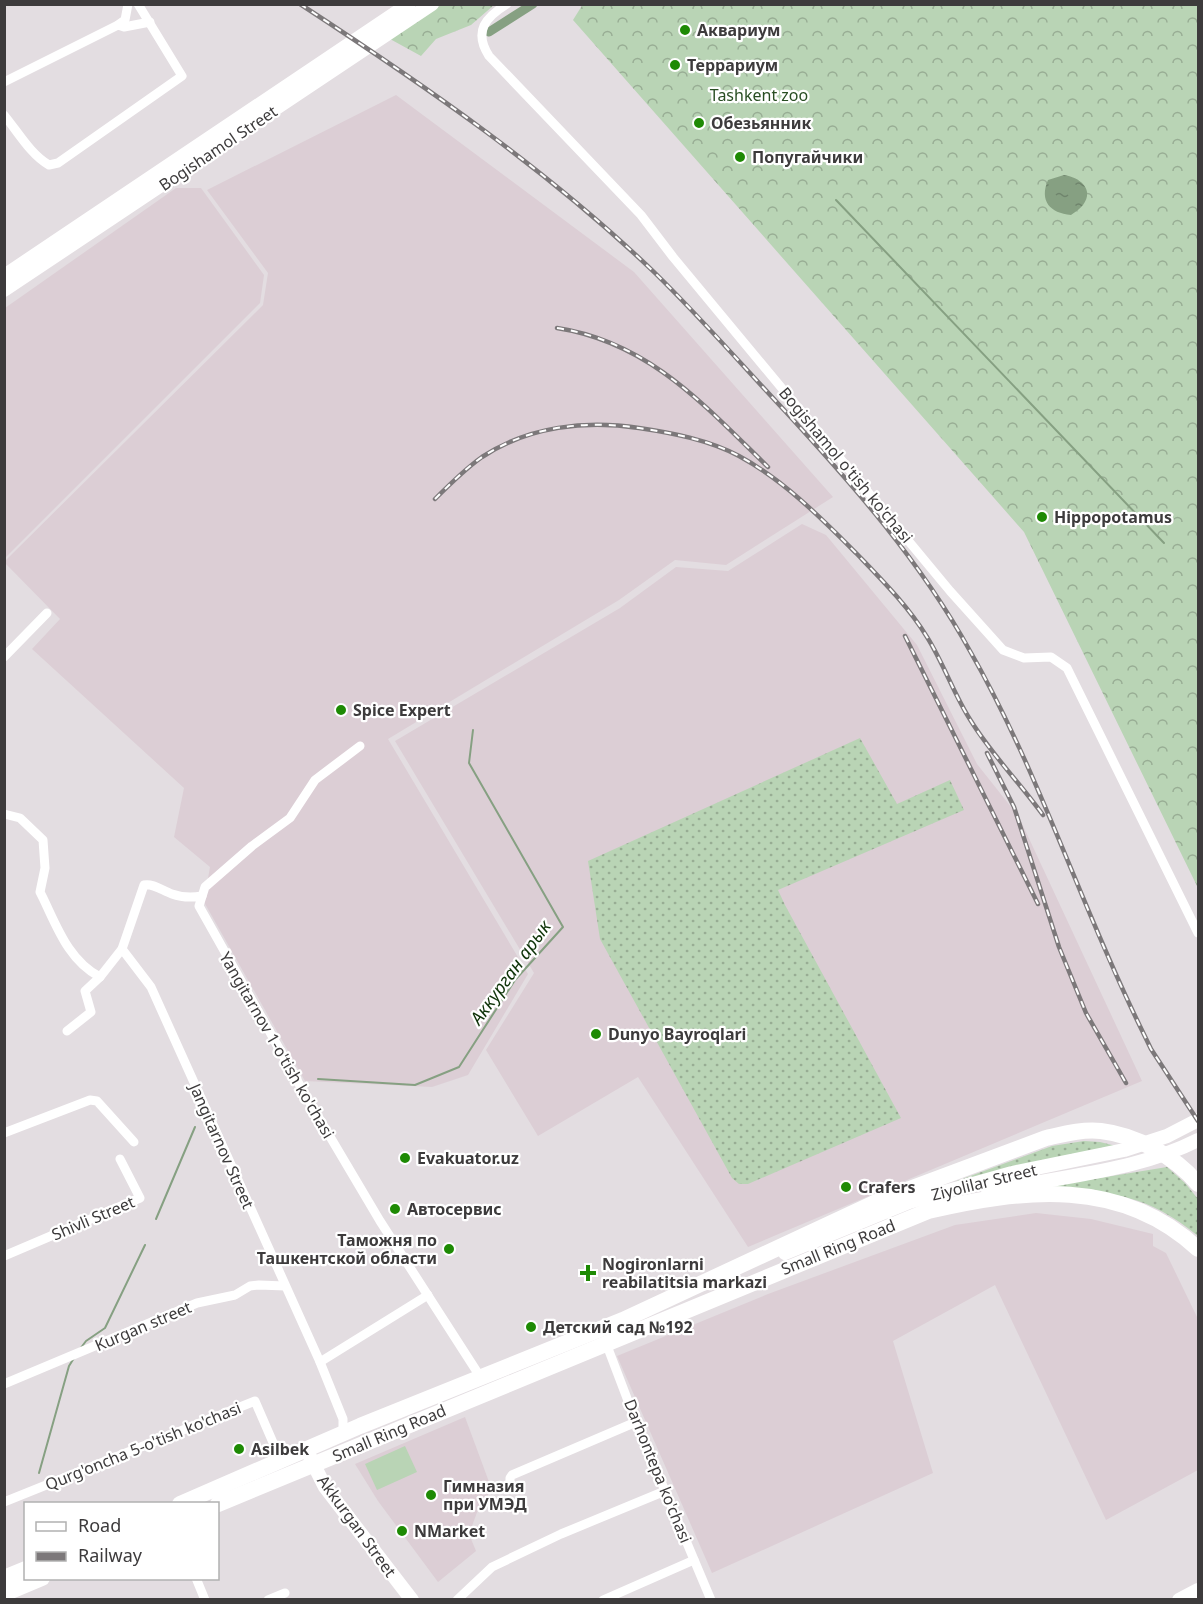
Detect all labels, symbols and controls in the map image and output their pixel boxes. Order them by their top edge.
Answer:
place label: Аквариум [697,19,780,41]
marker: Аквариум [678,23,692,37]
place label: Террариум [687,54,778,76]
marker: Террариум [668,58,682,72]
park label: Tashkent zoo [710,84,808,106]
street label: Bogishamol Street [155,100,282,196]
place label: Обезьянник [711,112,812,134]
marker: Обезьянник [692,116,706,130]
place label: Попугайчики [752,146,863,168]
marker: Попугайчики [733,150,747,164]
street label: Bogishamol o'tish ko'chasi [774,382,918,548]
place label: Hippopotamus [1054,506,1172,528]
marker: Hippopotamus [1035,510,1049,524]
place label: Spice Expert [353,699,451,721]
marker: Spice Expert [334,703,348,717]
water label: Аккурган арык [463,914,556,1031]
street label: Yangitarnov 1-o'tish ko'chasi [214,948,340,1142]
place label: Dunyo Bayroqlari [608,1023,746,1045]
marker: Dunyo Bayroqlari [589,1027,603,1041]
street label: Jangitarnov Street [184,1078,260,1212]
place label: Evakuator.uz [417,1147,519,1169]
marker: Evakuator.uz [398,1151,412,1165]
street label: Ziyolilar Street [929,1158,1039,1206]
place label: Crafers [858,1176,916,1198]
marker: Crafers [839,1180,853,1194]
street label: Shivli Street [48,1191,138,1245]
place label: Автосервис [407,1198,502,1220]
marker: Автосервис [388,1202,402,1216]
street label: Small Ring Road [778,1214,898,1280]
place label: Таможня по Ташкентской области [257,1229,437,1269]
marker: Таможня по Ташкентской области [442,1242,456,1256]
place label: Nogironlarni reabilatitsia markazi [602,1253,767,1293]
marker: Nogironlarni reabilatitsia markazi [579,1264,597,1282]
street label: Kurgan street [91,1296,195,1356]
place label: Детский сад №192 [543,1316,693,1338]
marker: Детский сад №192 [524,1320,538,1334]
street label: Darhontepa ko'chasi [619,1396,697,1546]
street label: Qurg'oncha 5-o'tish ko'chasi [42,1397,244,1495]
street label: Small Ring Road [329,1399,449,1467]
place label: Asilbek [251,1438,309,1460]
marker: Asilbek [232,1442,246,1456]
street label: Akkurgan Street [312,1471,402,1582]
place label: Гимназия при УМЭД [443,1475,527,1515]
marker: Гимназия при УМЭД [424,1488,438,1502]
legend [24,1502,219,1580]
text: Road [78,1513,121,1537]
place label: NMarket [414,1520,485,1542]
marker: NMarket [395,1524,409,1538]
text: Railway [78,1543,143,1567]

